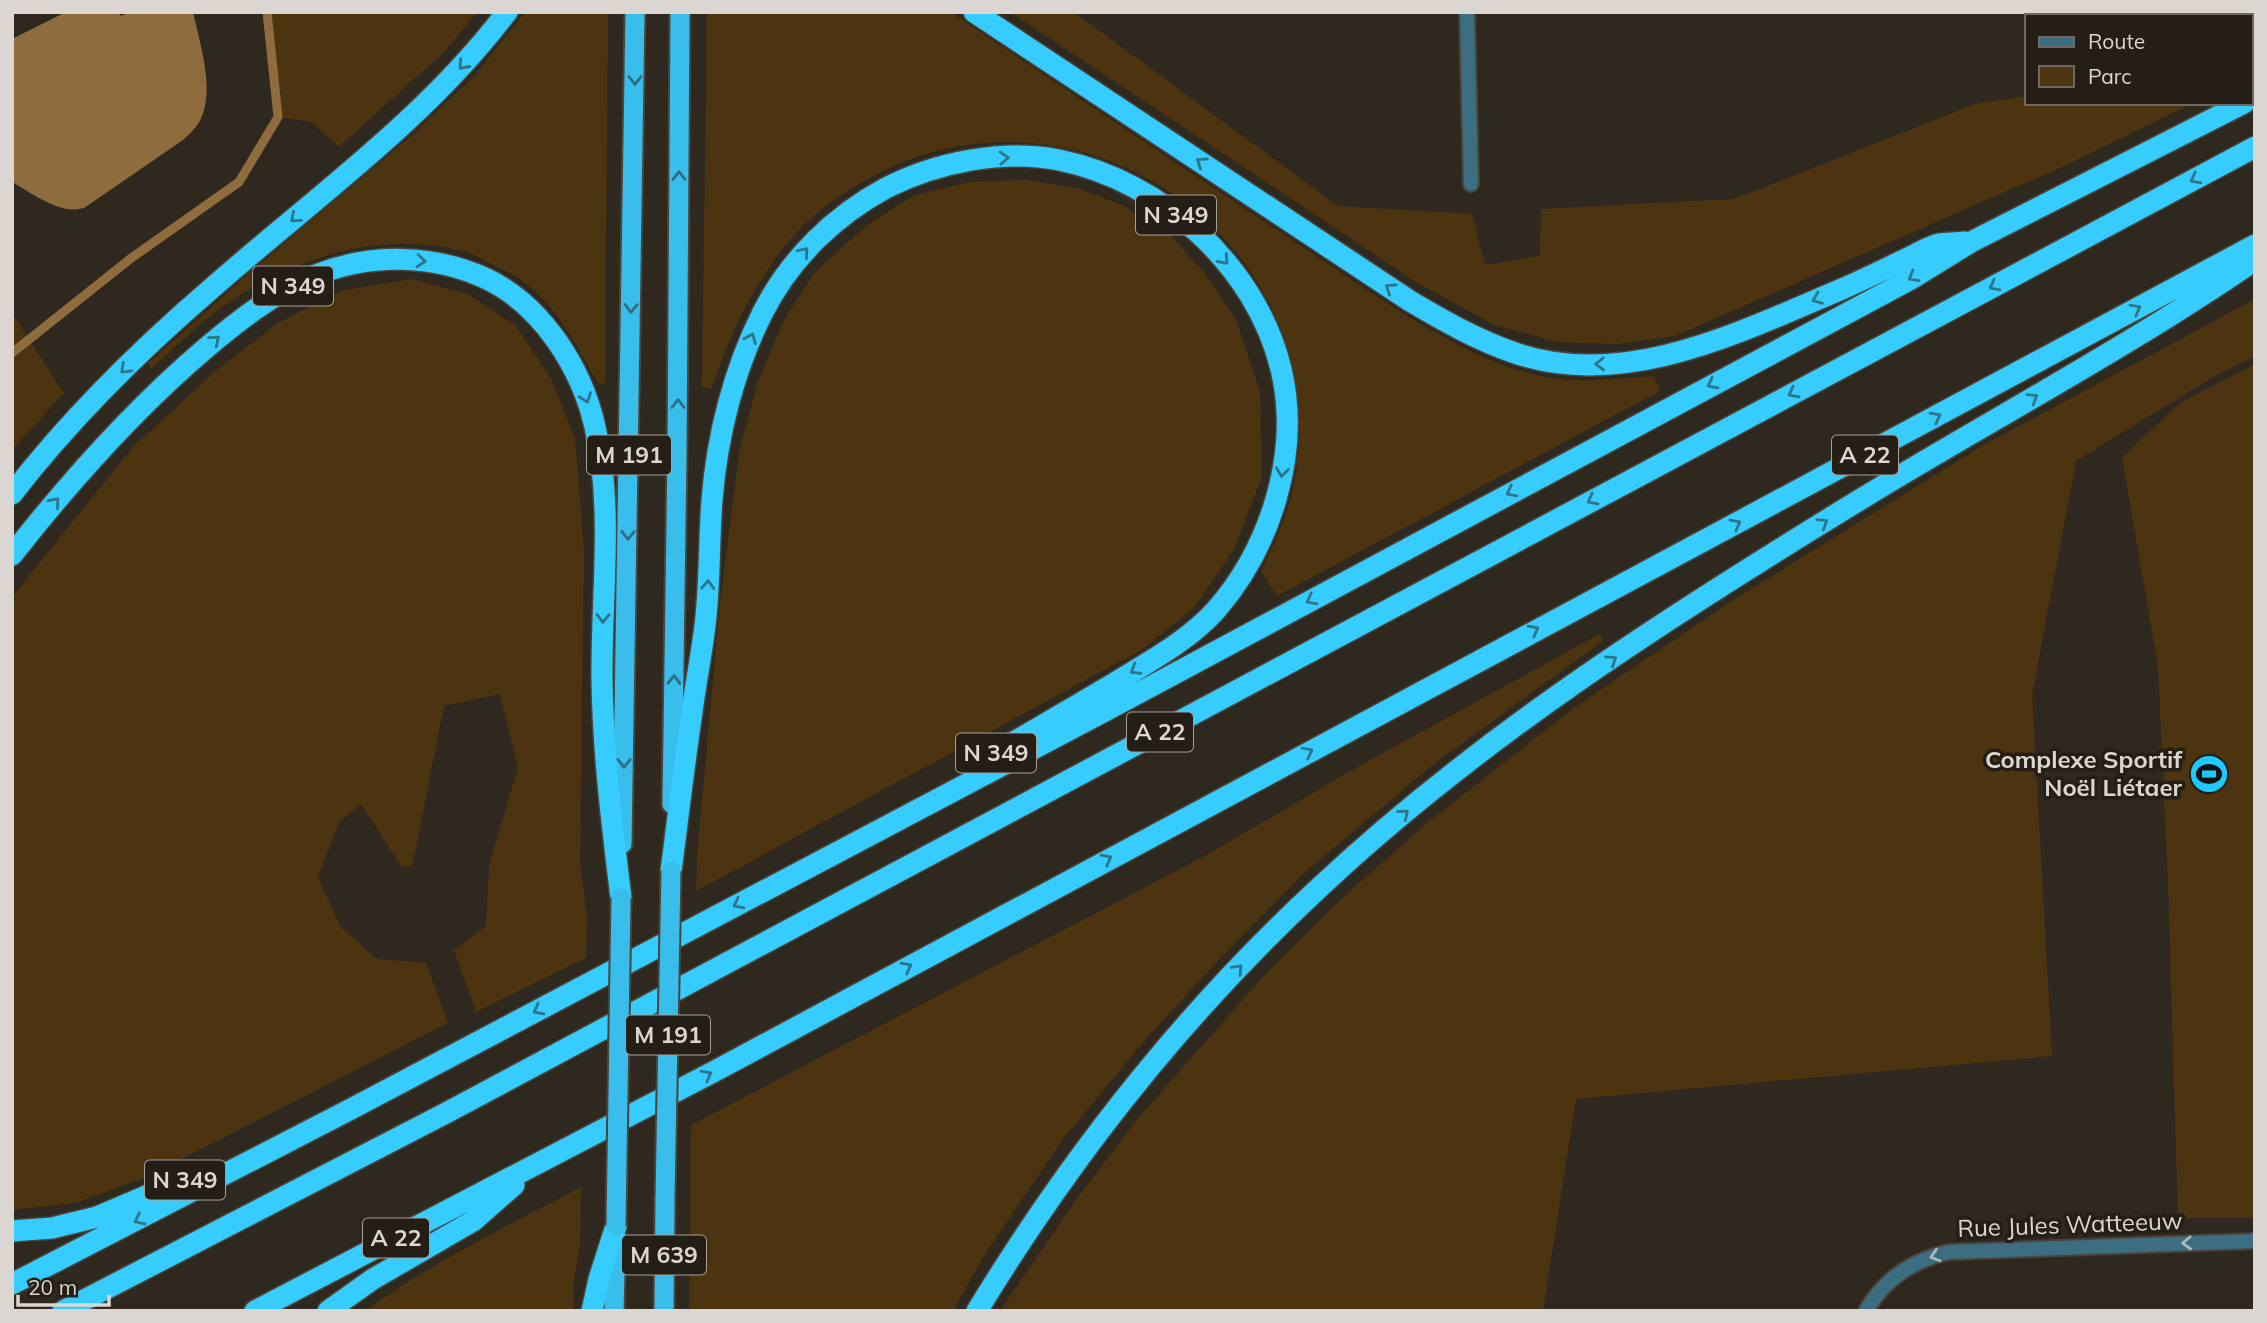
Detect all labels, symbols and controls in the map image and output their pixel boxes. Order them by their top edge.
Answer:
legend [2025,14,2253,105]
text: Route [2088,28,2145,54]
one-way arrow [459,57,472,70]
text: Parc [2088,63,2132,89]
one-way arrow [627,76,643,86]
one-way arrow [998,150,1009,165]
one-way arrow [1196,158,1209,171]
one-way arrow [671,171,687,181]
one-way arrow [2189,171,2202,185]
road number: N 349 [1136,196,1216,234]
one-way arrow [291,210,304,222]
one-way arrow [796,248,808,261]
one-way arrow [1216,252,1228,265]
one-way arrow [416,253,427,268]
road number: N 349 [253,266,333,306]
one-way arrow [1907,269,1920,282]
one-way arrow [1989,278,2001,292]
one-way arrow [1385,283,1398,296]
one-way arrow [1811,291,1823,305]
one-way arrow [623,303,639,314]
one-way arrow [2129,304,2142,317]
one-way arrow [743,333,757,345]
one-way arrow [208,336,220,349]
one-way arrow [1595,357,1606,372]
one-way arrow [120,360,133,373]
one-way arrow [1707,376,1719,390]
one-way arrow [1788,385,1800,398]
one-way arrow [578,391,592,403]
one-way arrow [2025,393,2038,406]
one-way arrow [670,398,686,409]
one-way arrow [1929,412,1941,425]
road number: M 191 [587,436,671,475]
road number: A 22 [1832,436,1898,475]
one-way arrow [1274,466,1289,478]
one-way arrow [1506,484,1519,497]
one-way arrow [1587,492,1599,506]
one-way arrow [47,497,59,510]
one-way arrow [1816,518,1829,531]
one-way arrow [1728,519,1741,532]
one-way arrow [620,530,635,541]
one-way arrow [700,579,715,590]
one-way arrow [1306,592,1318,605]
one-way arrow [595,613,611,624]
one-way arrow [1527,625,1540,639]
one-way arrow [1604,656,1617,668]
one-way arrow [1129,662,1142,675]
one-way arrow [666,675,682,685]
road number: A 22 [1127,712,1193,752]
road number: N 349 [956,734,1036,772]
place label: Complexe Sportif Noël Liétaer [1985,744,2183,802]
one-way arrow [1300,746,1313,760]
sports icon: Complexe Sportif Noël Liétaer [2188,753,2230,795]
one-way arrow [616,758,631,769]
one-way arrow [1396,810,1409,822]
one-way arrow [1100,854,1113,868]
one-way arrow [733,895,746,909]
one-way arrow [900,962,912,975]
one-way arrow [1230,964,1243,977]
one-way arrow [532,1002,545,1016]
road number: M 191 [626,1016,710,1054]
one-way arrow [699,1070,712,1083]
road number: N 349 [145,1161,225,1200]
street label: Rue Jules Watteeuw [1957,1205,2183,1243]
one-way arrow [133,1211,146,1225]
road number: A 22 [363,1218,429,1258]
one-way arrow [2181,1235,2191,1251]
road number: M 639 [622,1236,706,1274]
one-way arrow [1930,1247,1942,1262]
scale bar [18,1264,108,1308]
text: 20 m [28,1274,77,1300]

